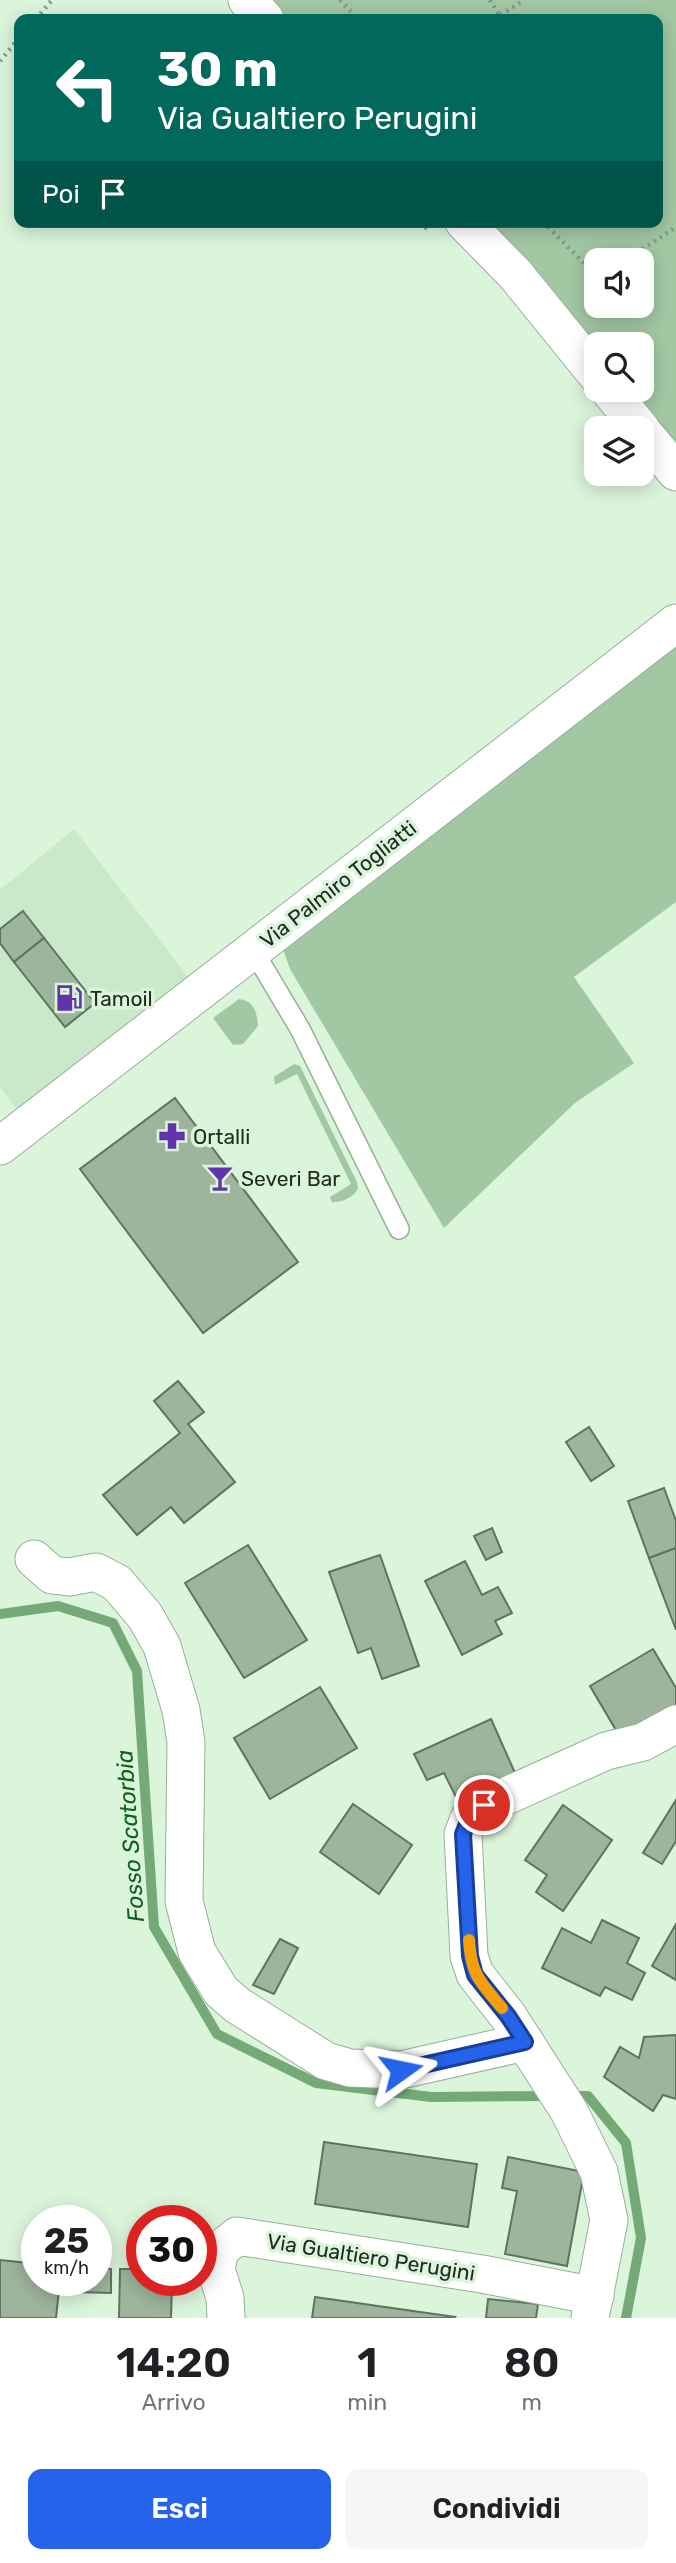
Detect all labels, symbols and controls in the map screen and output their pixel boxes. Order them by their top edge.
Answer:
text: 30 m [157,40,278,98]
icon: left [42,42,133,133]
text: Via Gualtiero Perugini [157,99,478,137]
icon: arrive [94,175,132,213]
text: Poi [42,179,80,210]
map controls [584,248,654,486]
button: sound [584,248,654,318]
button: search [584,332,654,402]
button: layers [584,416,654,486]
street label: Via Palmiro Togliatti [255,815,421,953]
fuel station icon: Tamoil [54,983,84,1013]
place label: Tamoil [90,986,153,1011]
pharmacy icon: Ortalli [157,1121,187,1151]
place label: Ortalli [193,1124,250,1149]
bar icon: Severi Bar [205,1163,235,1193]
place label: Severi Bar [241,1166,340,1191]
water label: Fosso Scatorbia [110,1749,150,1923]
pin [454,1775,514,1835]
icon: arrive [465,1786,503,1824]
position arrow [364,2033,438,2107]
speed limit sign: 30 [126,2205,217,2296]
text: 25 [44,2220,89,2262]
street label: Via Gualtiero Perugini [265,2228,477,2286]
text: km/h [44,2257,89,2279]
text: 14:20 [116,2338,231,2388]
text: 1 [357,2338,377,2388]
text: 80 [504,2338,560,2388]
text: Arrivo [142,2388,206,2416]
text: min [347,2388,387,2416]
text: m [521,2388,542,2416]
button: Esci [28,2469,331,2549]
button: Condividi [345,2469,648,2549]

